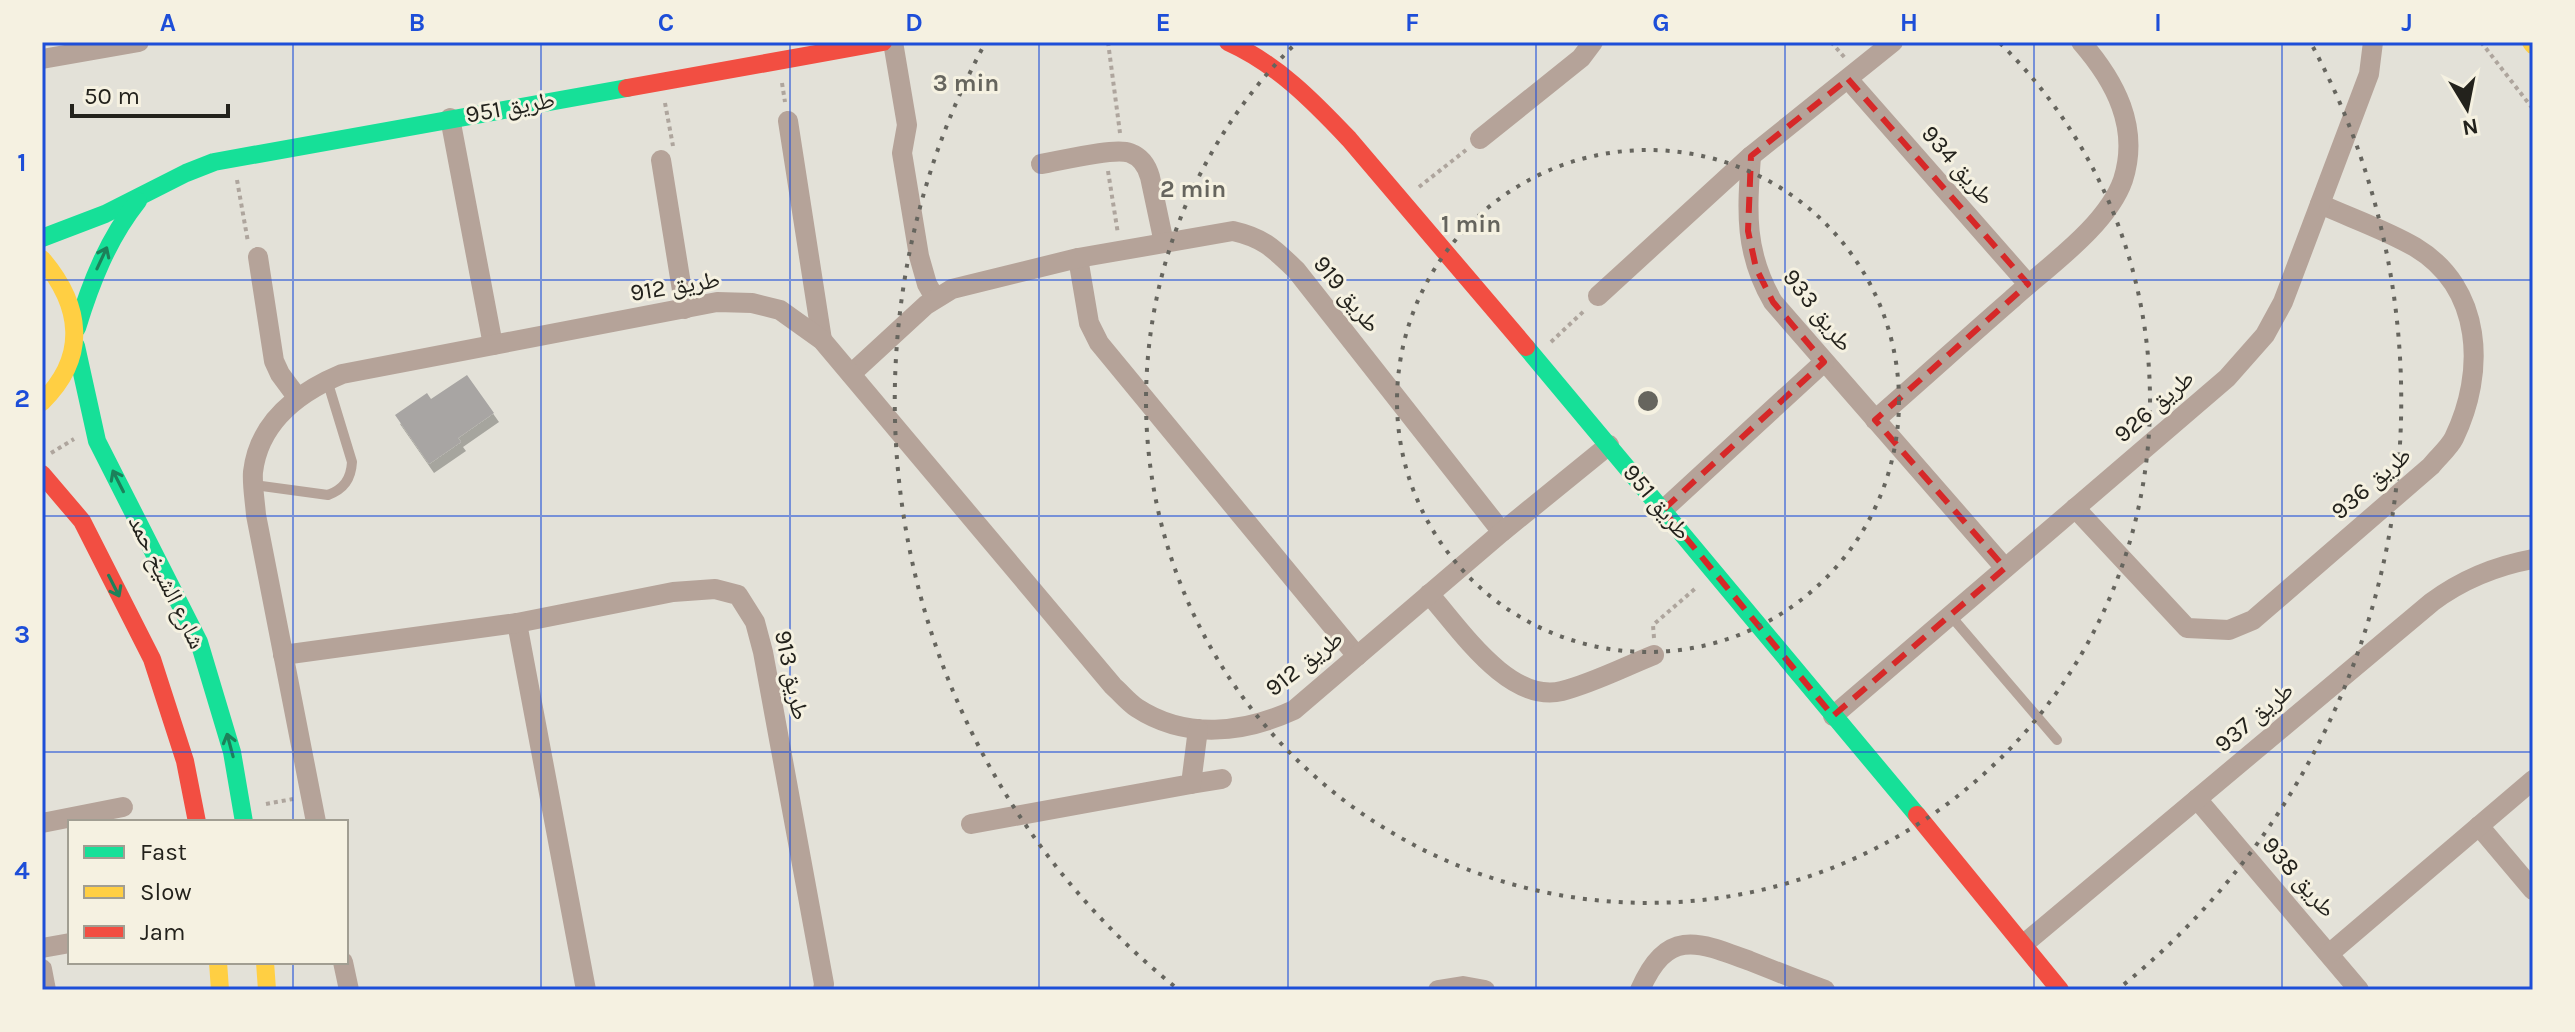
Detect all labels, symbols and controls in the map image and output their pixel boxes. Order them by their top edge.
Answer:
text: A [160,7,176,38]
text: B [409,7,425,38]
text: C [658,7,674,38]
text: D [905,7,923,38]
text: E [1155,7,1171,38]
text: F [1405,7,1419,38]
text: G [1652,7,1670,38]
text: H [1900,7,1918,38]
text: I [2154,7,2162,38]
text: J [2401,7,2413,38]
scale bar [72,68,228,118]
north arrow [2427,68,2507,148]
text: 3 min [933,69,999,97]
text: 50 m [84,82,140,110]
street label: طريق 951 [463,85,557,129]
text: N [2460,113,2480,141]
street label: طريق 934 [1916,119,2000,211]
text: 1 [17,147,27,178]
text: 2 min [1160,175,1226,203]
text: 1 min [1441,210,1501,238]
one-way arrow [95,247,110,271]
street label: طريق 919 [1308,250,1386,338]
street label: طريق 933 [1777,263,1859,357]
street label: طريق 912 [628,265,722,307]
street label: طريق 926 [2108,364,2200,448]
text: 2 [14,383,30,414]
centre of rings [1634,387,1662,415]
street label: طريق 936 [2325,441,2417,525]
street label: طريق 951 [1617,458,1697,546]
one-way arrow [109,470,125,494]
street label: شارع الشيخ حمد [122,511,211,654]
one-way arrow [107,573,123,597]
text: 3 [14,619,30,650]
street label: طريق 912 [1260,624,1348,702]
street label: طريق 913 [769,628,815,722]
street label: طريق 937 [2209,676,2299,758]
one-way arrow [221,733,236,759]
legend [68,820,348,964]
street label: طريق 938 [2256,831,2342,923]
text: Fast [140,838,187,866]
text: 4 [14,855,30,886]
text: Slow [140,878,192,906]
text: Jam [140,918,185,946]

